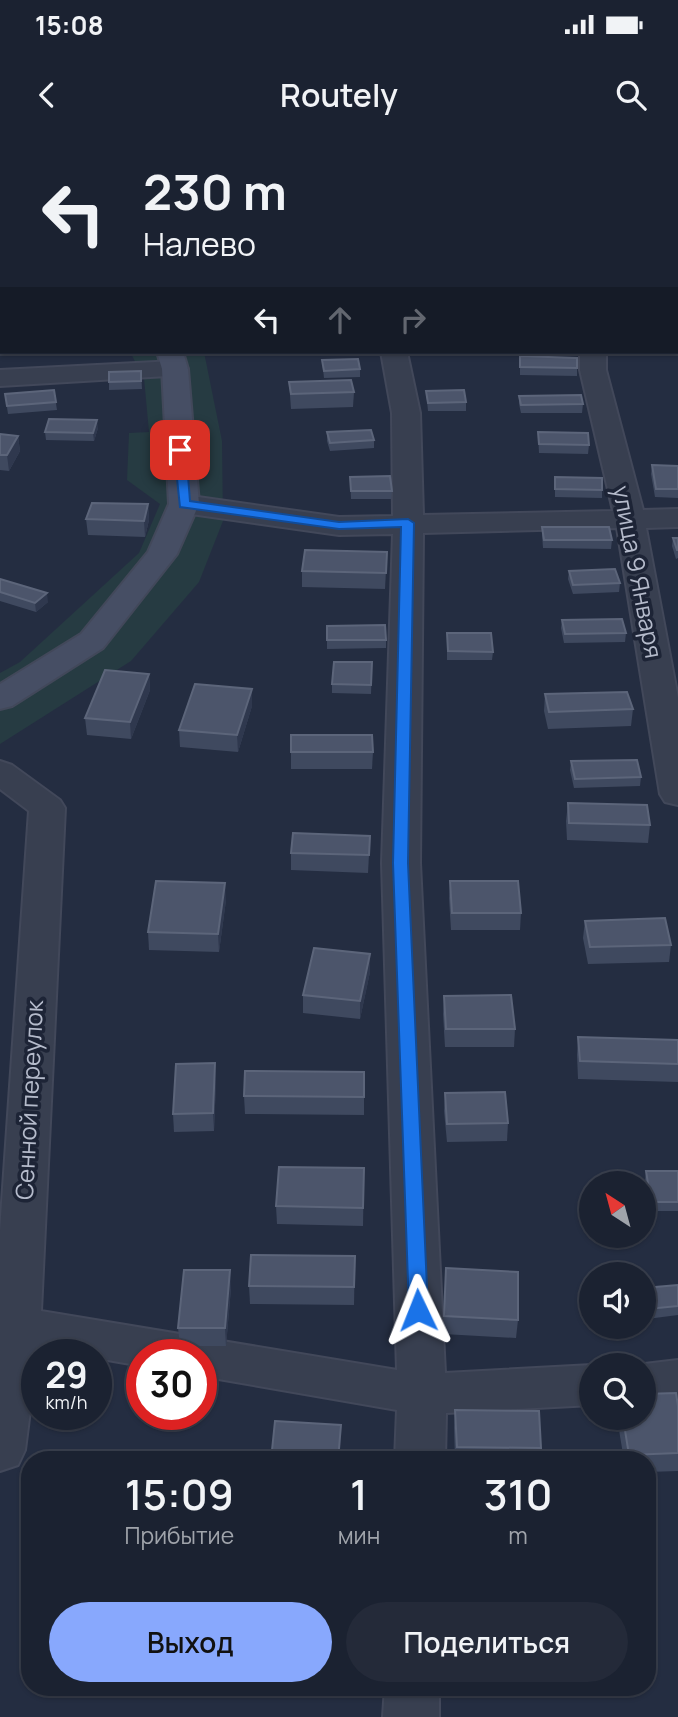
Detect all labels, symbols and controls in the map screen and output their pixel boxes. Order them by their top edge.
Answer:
text: 15:08 [35,7,104,43]
text: Routely [280,73,398,117]
icon: back [28,76,66,114]
icon: search [612,76,650,114]
text: 230 m [143,158,287,225]
icon: left [28,168,119,259]
text: Налево [143,222,256,266]
icon: left [248,301,286,339]
icon: ahead [321,301,359,339]
icon: right [394,301,432,339]
pin [150,420,210,480]
icon: arrive [161,431,199,469]
street label: улица 9 Января [606,483,671,661]
street label: Сенной переулок [7,998,50,1201]
north arrow [579,1171,656,1248]
map controls [579,1171,656,1430]
button: sound [579,1262,656,1339]
position arrow [381,1273,455,1347]
speed limit sign: 30 [126,1339,217,1430]
text: 29 [45,1351,88,1399]
button: search [579,1353,656,1430]
text: km/h [46,1390,87,1414]
text: 15:09 [125,1465,234,1523]
text: 1 [350,1465,368,1523]
text: 310 [484,1465,552,1523]
text: Прибытие [125,1519,234,1551]
text: мин [338,1519,380,1551]
text: m [508,1519,528,1551]
button: Выход [49,1602,332,1682]
button: Поделиться [346,1602,628,1682]

